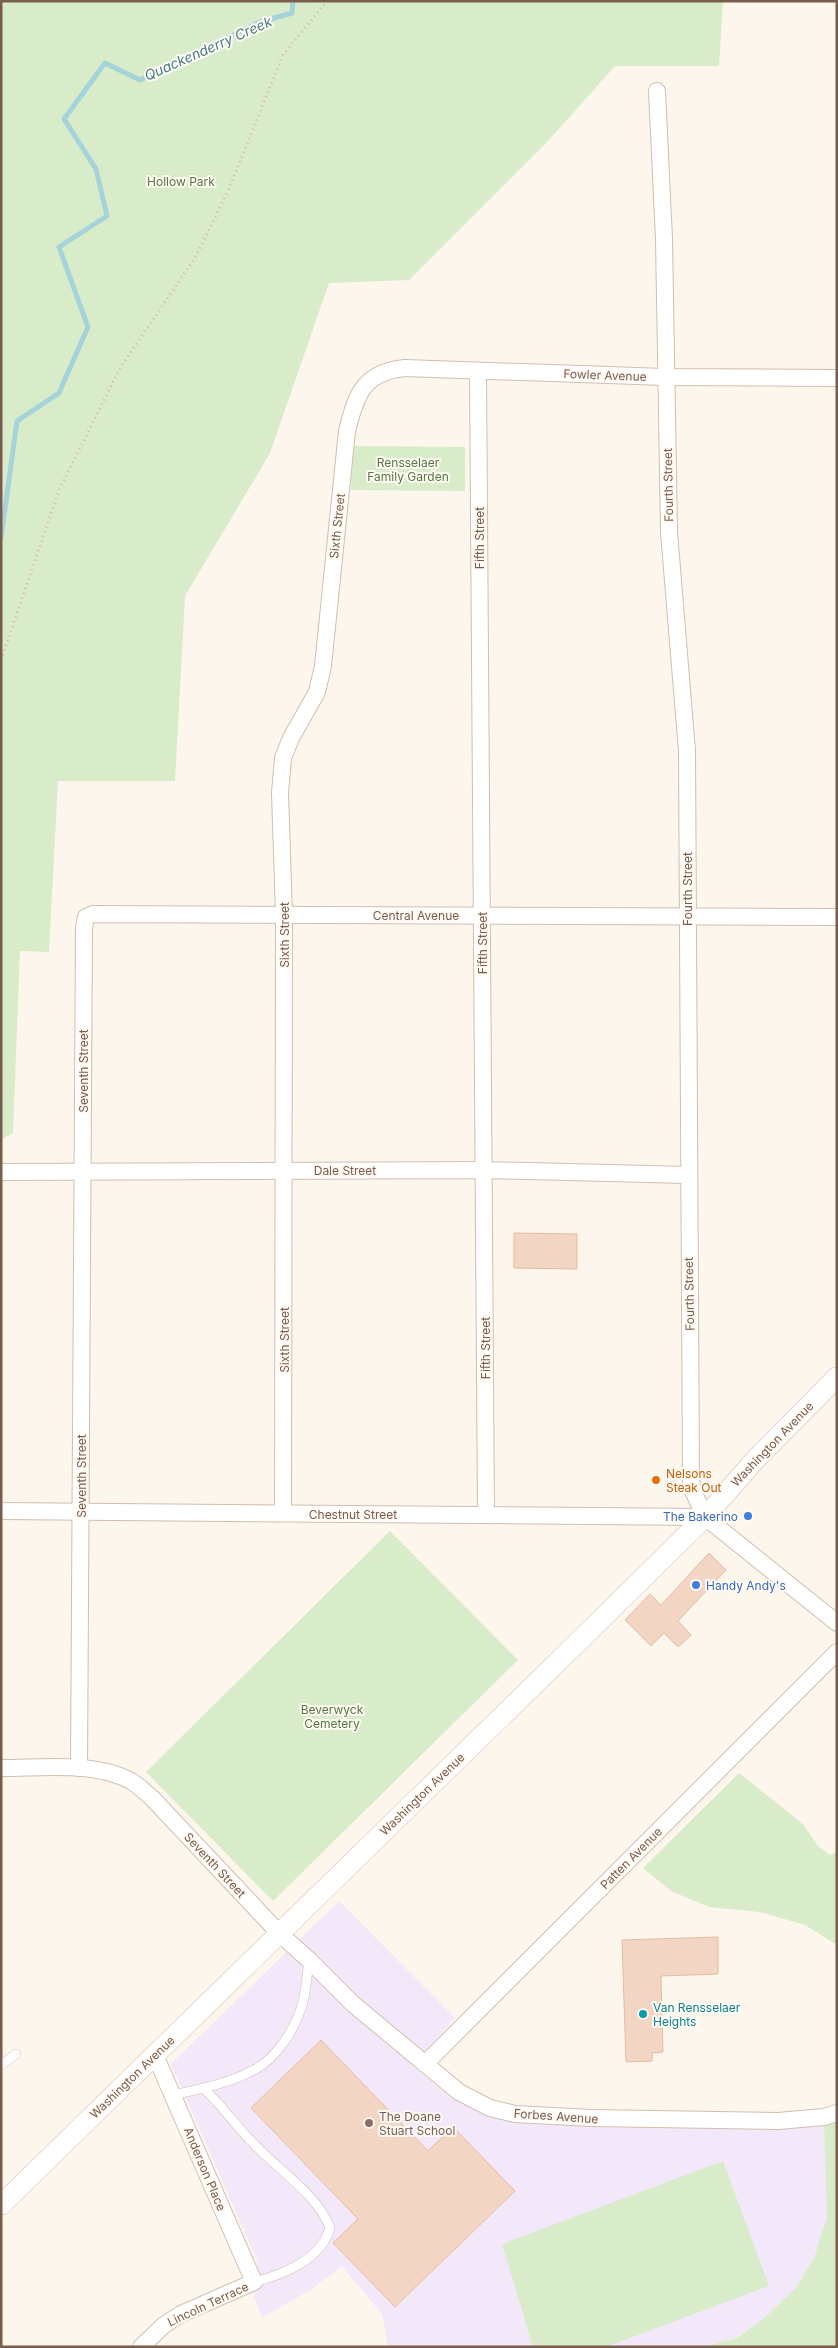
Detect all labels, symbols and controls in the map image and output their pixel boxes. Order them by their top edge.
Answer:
water label: Quackenderry Creek [142,12,275,84]
park label: Hollow Park [147,174,215,189]
street label: Fowler Avenue [563,366,647,384]
street label: Fourth Street [660,448,676,522]
park label: Rensselaer Family Garden [367,455,449,484]
street label: Sixth Street [326,493,348,559]
street label: Fifth Street [472,507,487,569]
street label: Fourth Street [680,852,695,926]
street label: Sixth Street [277,902,292,968]
street label: Central Avenue [373,908,459,923]
street label: Fifth Street [475,912,490,974]
street label: Seventh Street [76,1029,91,1113]
street label: Dale Street [314,1163,376,1178]
street label: Fourth Street [681,1257,697,1331]
street label: Sixth Street [277,1307,292,1373]
street label: Fifth Street [478,1317,493,1379]
street label: Washington Avenue [728,1398,816,1490]
street label: Seventh Street [74,1434,89,1518]
place label: Nelsons Steak Out [666,1466,722,1495]
marker: Nelsons Steak Out [650,1474,662,1486]
street label: Chestnut Street [309,1507,397,1522]
place label: The Bakerino [663,1509,738,1524]
marker: The Bakerino [742,1510,754,1522]
place label: Handy Andy's [706,1578,786,1593]
marker: Handy Andy's [690,1579,702,1591]
park label: Beverwyck Cemetery [301,1702,364,1731]
street label: Washington Avenue [376,1750,468,1838]
street label: Patten Avenue [597,1824,665,1892]
street label: Seventh Street [181,1829,249,1901]
place label: Van Rensselaer Heights [653,2000,741,2029]
marker: Van Rensselaer Heights [637,2008,649,2020]
street label: Washington Avenue [86,2033,178,2121]
street label: Forbes Avenue [513,2106,599,2126]
place label: The Doane Stuart School [379,2109,455,2138]
marker: The Doane Stuart School [363,2117,375,2129]
street label: Anderson Place [181,2125,229,2213]
street label: Lincoln Terrace [165,2279,251,2329]

